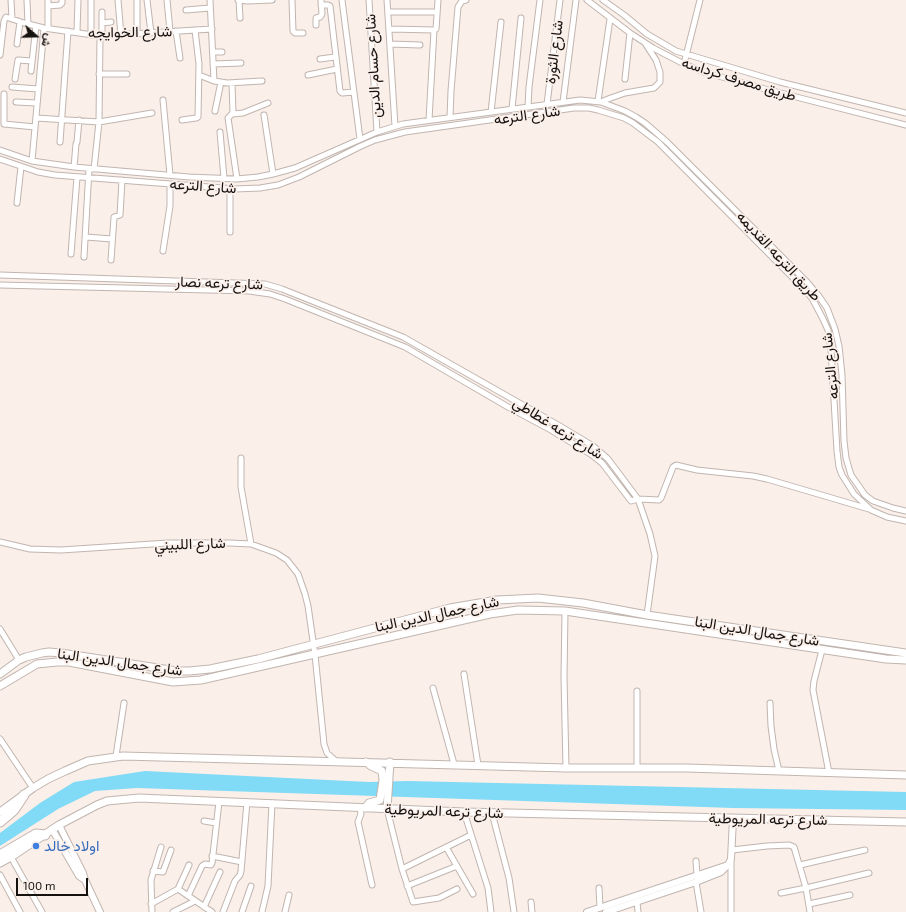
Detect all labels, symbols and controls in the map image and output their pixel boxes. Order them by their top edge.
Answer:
street label: شارع حسام الدين [361,14,385,118]
north arrow [16,16,56,56]
street label: شارع الثورة [541,19,567,85]
street label: شارع الخوايجه [88,22,172,42]
text: ش [39,32,56,49]
street label: طريق مصرف كرداسه [680,53,798,105]
street label: شارع الترعه [493,101,561,129]
street label: شارع الترعه [169,175,237,197]
street label: طريق الترعه القديمه [733,207,825,305]
street label: شارع ترعه نصار [175,272,263,294]
street label: شارع الترعه [818,332,842,400]
street label: شارع ترعه غطاطي [510,393,606,463]
street label: شارع اللبيني [154,534,226,554]
street label: شارع جمال الدين البنا [373,592,501,636]
street label: شارع جمال الدين البنا [693,612,821,650]
street label: شارع جمال الدين البنا [56,644,184,680]
street label: شارع ترعه المريوطية [384,800,504,822]
street label: شارع ترعه المريوطية [708,809,828,829]
place label: اولاد خالد [44,837,99,855]
marker: اولاد خالد [31,841,41,851]
scale bar [18,870,90,896]
text: 100 m [23,878,55,892]

